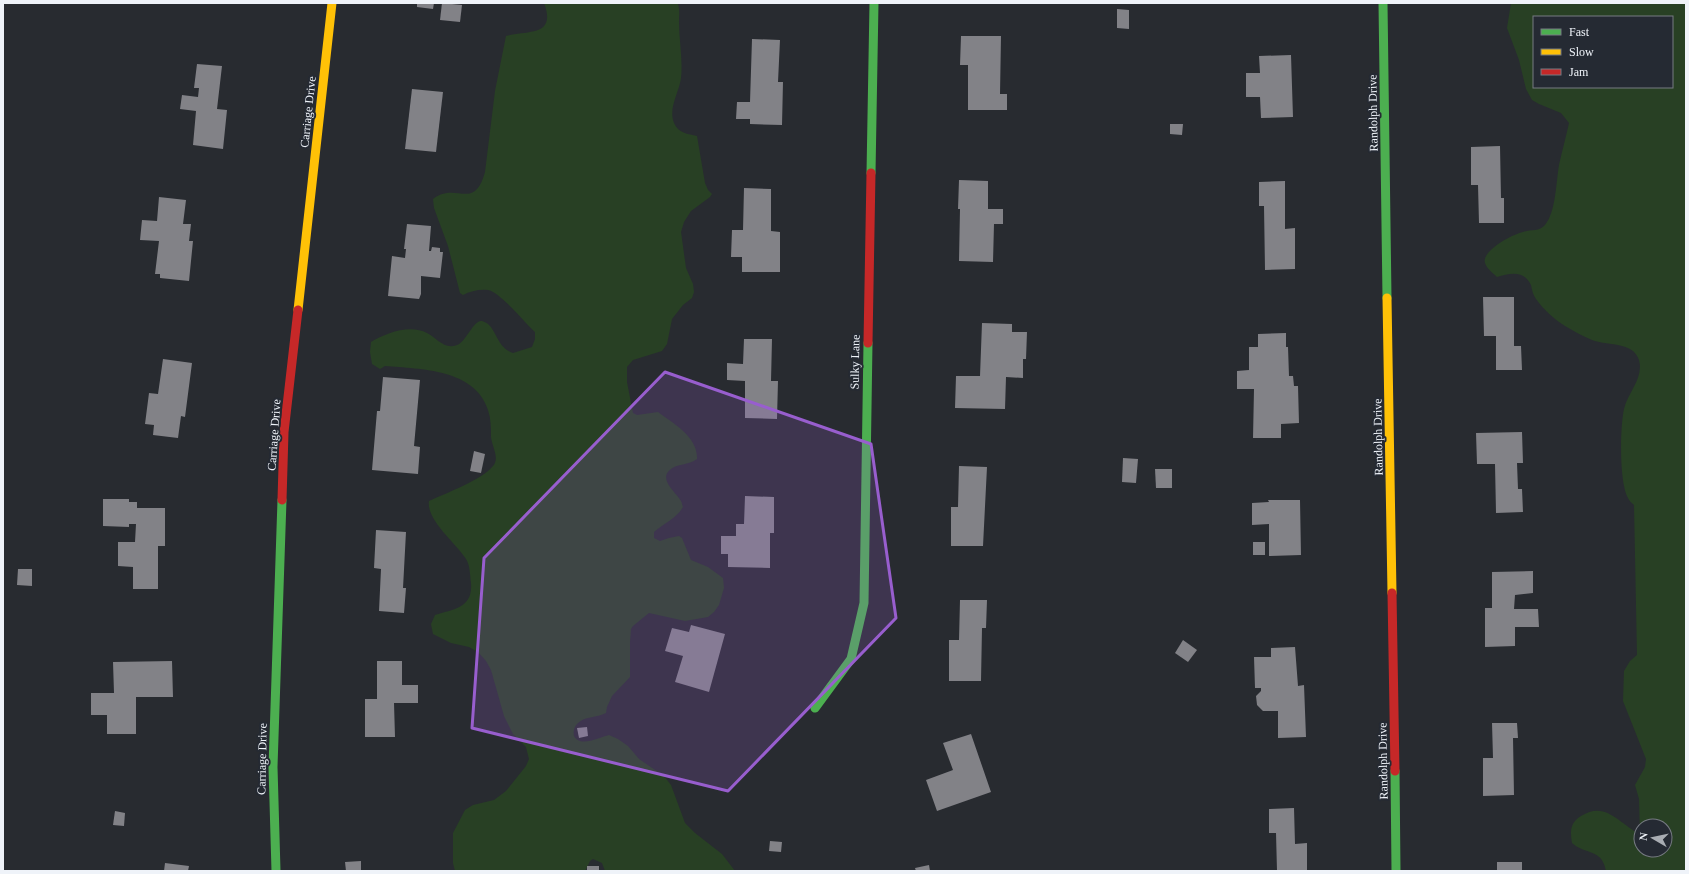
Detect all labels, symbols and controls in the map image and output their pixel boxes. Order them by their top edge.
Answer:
legend [1533,16,1673,88]
text: Fast [1569,25,1590,39]
text: Slow [1569,45,1594,59]
text: Jam [1569,65,1589,79]
street label: Randolph Drive [1365,74,1381,152]
street label: Carriage Drive [297,76,319,148]
street label: Sulky Lane [848,334,862,390]
street label: Randolph Drive [1370,398,1386,476]
street label: Carriage Drive [265,399,283,471]
street label: Randolph Drive [1375,722,1391,800]
street label: Carriage Drive [254,723,270,795]
north arrow [1633,818,1673,858]
text: N [1637,832,1650,841]

